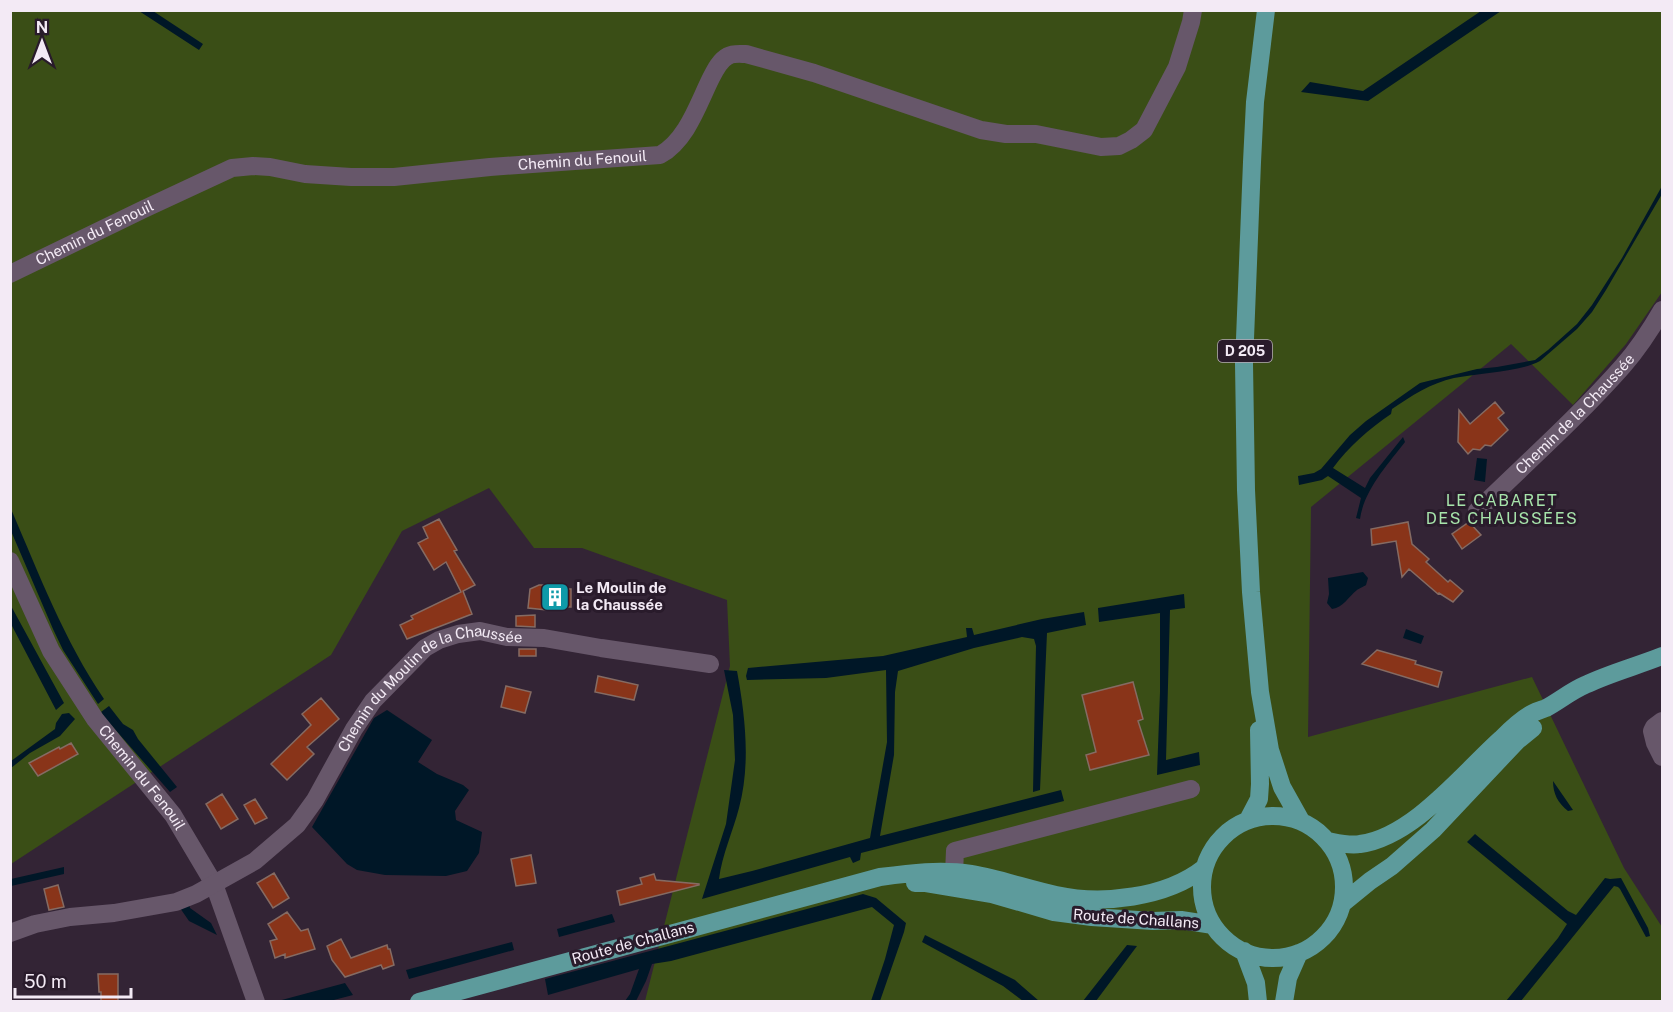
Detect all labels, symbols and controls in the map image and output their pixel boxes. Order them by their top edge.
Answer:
north arrow [12,12,72,72]
text: N [36,18,48,37]
street label: Chemin du Fenouil [517,147,647,173]
street label: Chemin du Fenouil [33,197,156,268]
road number: D 205 [1218,340,1272,362]
street label: Chemin de la Chaussée [1512,350,1638,477]
district label: LE CABARET DES CHAUSSÉES [1426,491,1578,528]
place label: Le Moulin de la Chaussée [576,579,666,613]
building icon: Le Moulin de la Chaussée [539,581,571,613]
street label: Chemin du Moulin de la Chaussée [334,622,523,755]
street label: Chemin du Fenouil [95,721,189,833]
street label: Route de Challans [1073,906,1199,931]
street label: Route de Challans [570,918,696,967]
scale bar [15,961,130,999]
text: 50 m [24,971,67,992]

